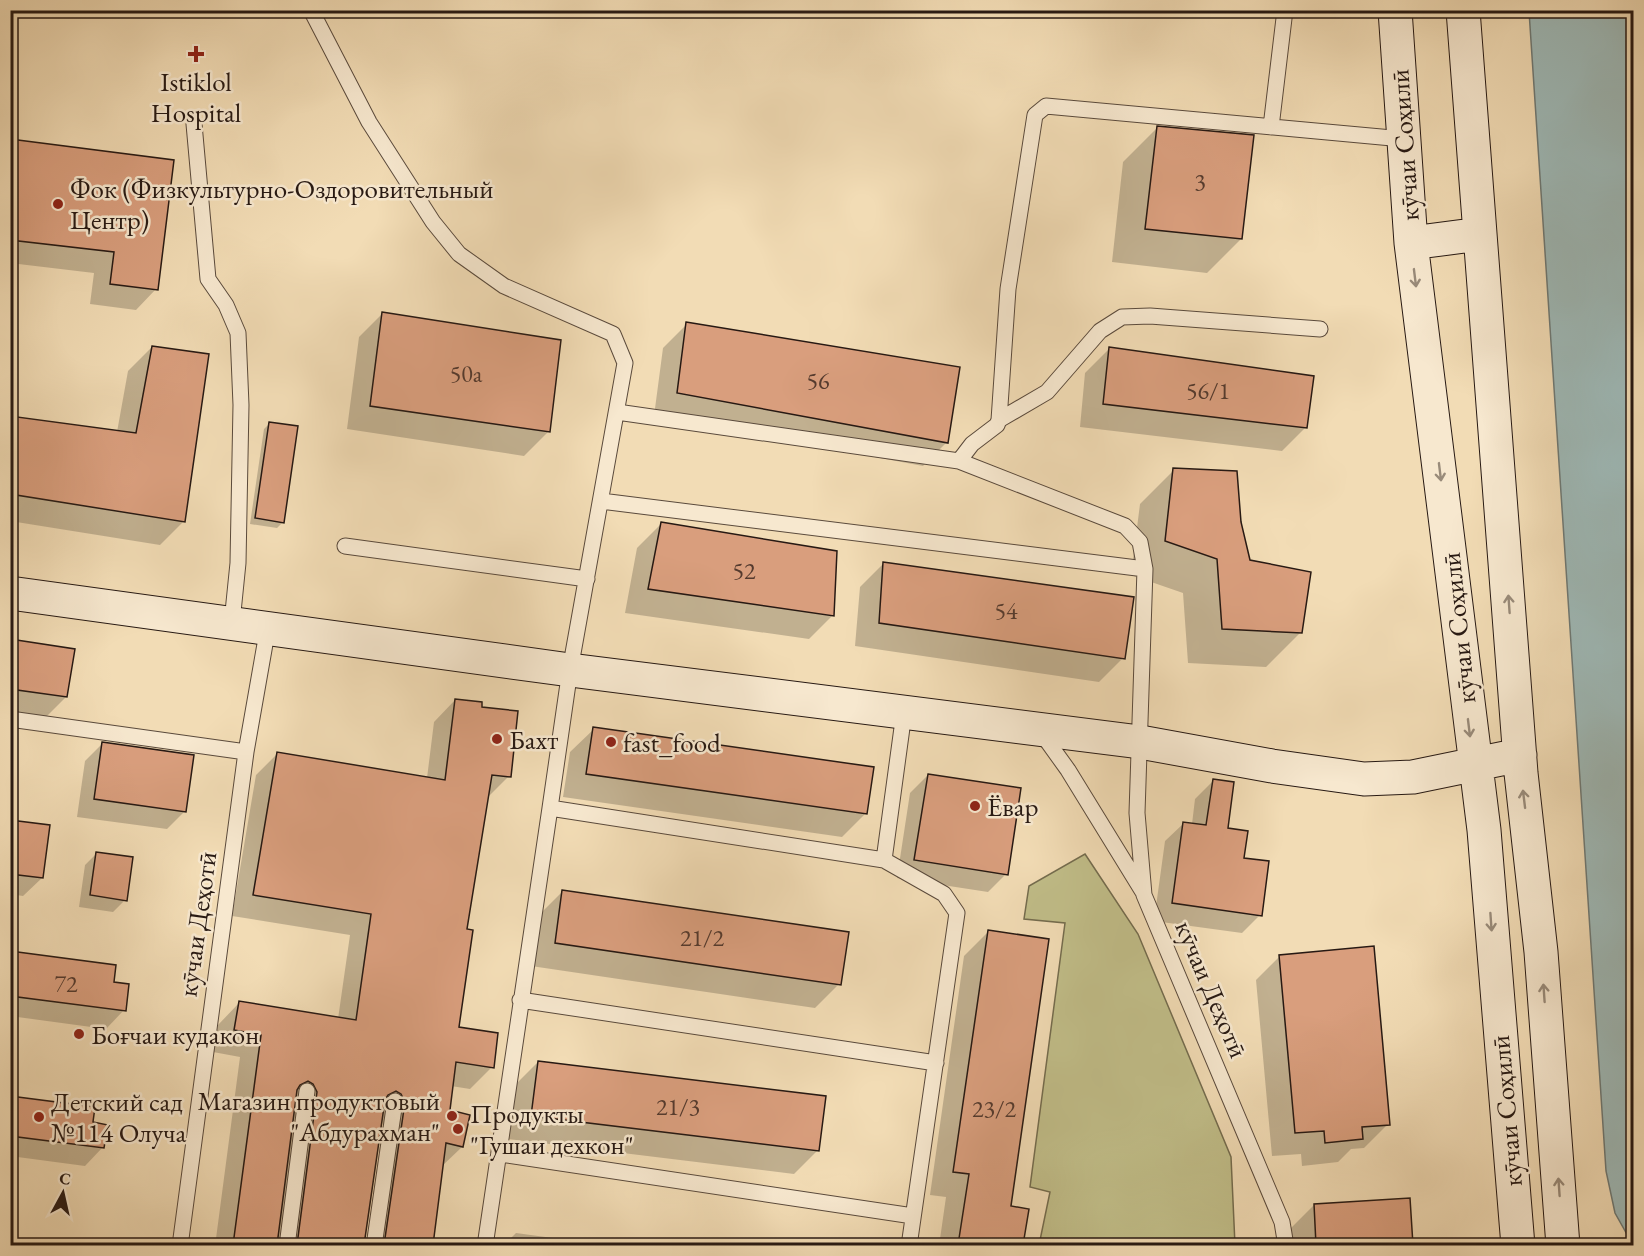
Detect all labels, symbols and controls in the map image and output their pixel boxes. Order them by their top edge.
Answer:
marker: Istiklol Hospital [187,45,205,63]
place label: Istiklol Hospital [151,64,241,130]
street label: кӯчаи Соҳилӣ [1381,68,1427,222]
house number: 3 [1194,166,1206,197]
place label: Фок (Физкультурно-Оздоровительный Центр) [70,171,494,237]
marker: Фок (Физкультурно-Оздоровительный Центр) [51,197,65,211]
one-way arrow [1410,268,1421,288]
house number: 50а [450,358,483,389]
house number: 56 [806,365,830,396]
house number: 56/1 [1186,375,1230,406]
one-way arrow [1435,461,1446,481]
street label: кӯчаи Соҳилӣ [1433,551,1483,705]
house number: 52 [732,555,756,586]
house number: 54 [994,595,1018,626]
one-way arrow [1503,595,1514,615]
one-way arrow [1464,717,1475,737]
place label: Бахт [509,722,558,757]
place label: fast_food [623,725,721,760]
marker: Бахт [490,732,504,746]
marker: fast_food [604,735,618,749]
place label: Ёвар [987,789,1038,824]
one-way arrow [1519,789,1530,809]
marker: Ёвар [968,799,982,813]
street label: кӯчаи Деҳотӣ [170,849,224,999]
one-way arrow [1486,911,1497,931]
street label: кӯчаи Деҳотӣ [1167,915,1257,1063]
house number: 21/2 [680,922,725,953]
house number: 72 [54,968,78,999]
one-way arrow [1538,983,1549,1003]
place label: Боғчаи кудакон [91,1017,259,1052]
marker: Боғчаи кудакон [72,1027,86,1041]
street label: кӯчаи Соҳилӣ [1482,1034,1530,1188]
place label: Магазин продуктовый "Абдурахман" [197,1083,440,1149]
place label: Детский сад №114 Олуча [51,1084,187,1150]
house number: 21/3 [656,1091,700,1122]
house number: 23/2 [972,1093,1017,1124]
place label: Продукты "Гушаи дехкон" [470,1096,634,1162]
marker: Магазин продуктовый "Абдурахман" [445,1109,459,1123]
marker: Детский сад №114 Олуча [32,1110,46,1124]
marker: Продукты "Гушаи дехкон" [451,1122,465,1136]
north arrow [33,1163,93,1223]
text: С [58,1167,72,1190]
one-way arrow [1553,1178,1564,1198]

